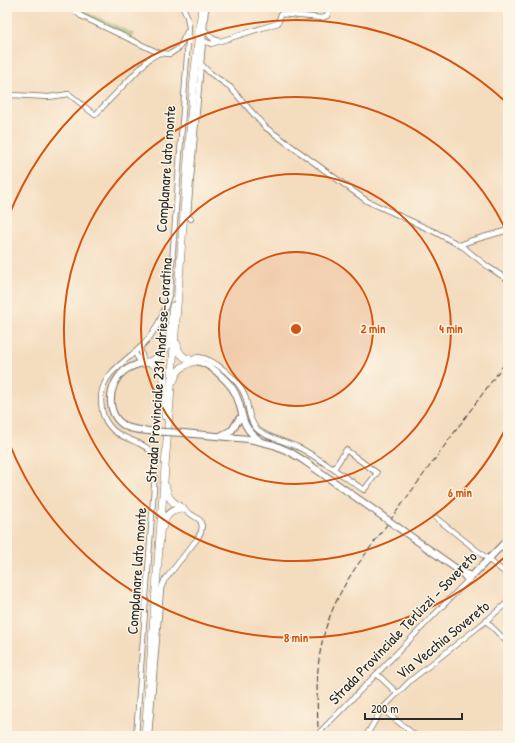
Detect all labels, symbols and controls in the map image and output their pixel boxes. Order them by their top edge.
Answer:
street label: Complanare lato monte [151,105,180,233]
street label: Strada Provinciale 231 Andriese-Coratina [140,257,177,483]
text: 2 min [361,320,386,337]
text: 4 min [439,320,463,337]
centre of rings [289,322,303,336]
text: 6 min [448,484,472,501]
street label: Complanare lato monte [122,507,151,635]
street label: Strada Provinciale Terlizzi - Sovereto [324,546,482,709]
street label: Via Vecchia Sovereto [392,596,494,684]
text: 8 min [284,629,309,646]
scale bar [365,695,462,721]
text: 200 m [371,700,398,717]

